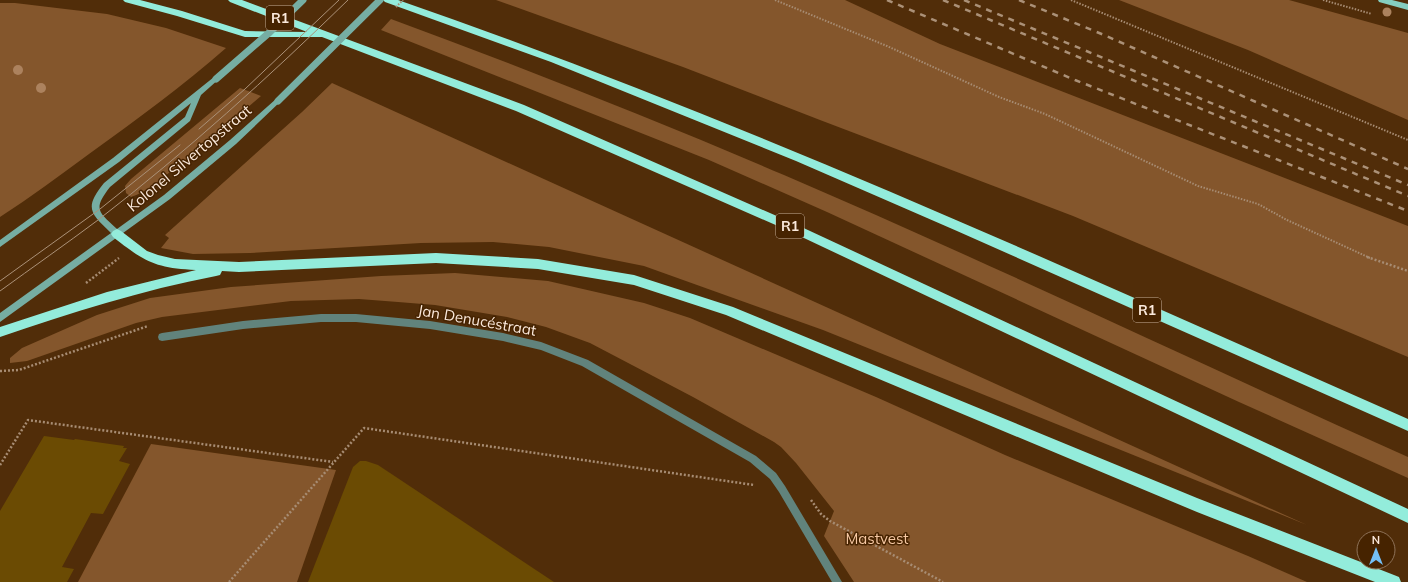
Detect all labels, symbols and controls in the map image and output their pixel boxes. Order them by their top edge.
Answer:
road number: R1 [266,6,294,30]
street label: Kolonel Silvertopstraat [123,100,255,216]
road number: R1 [776,214,804,238]
road number: R1 [1133,298,1161,322]
street label: Jan Denucéstraat [416,300,538,340]
park label: Mastvest [845,529,909,548]
north arrow [1356,530,1396,570]
text: N [1372,533,1380,547]

